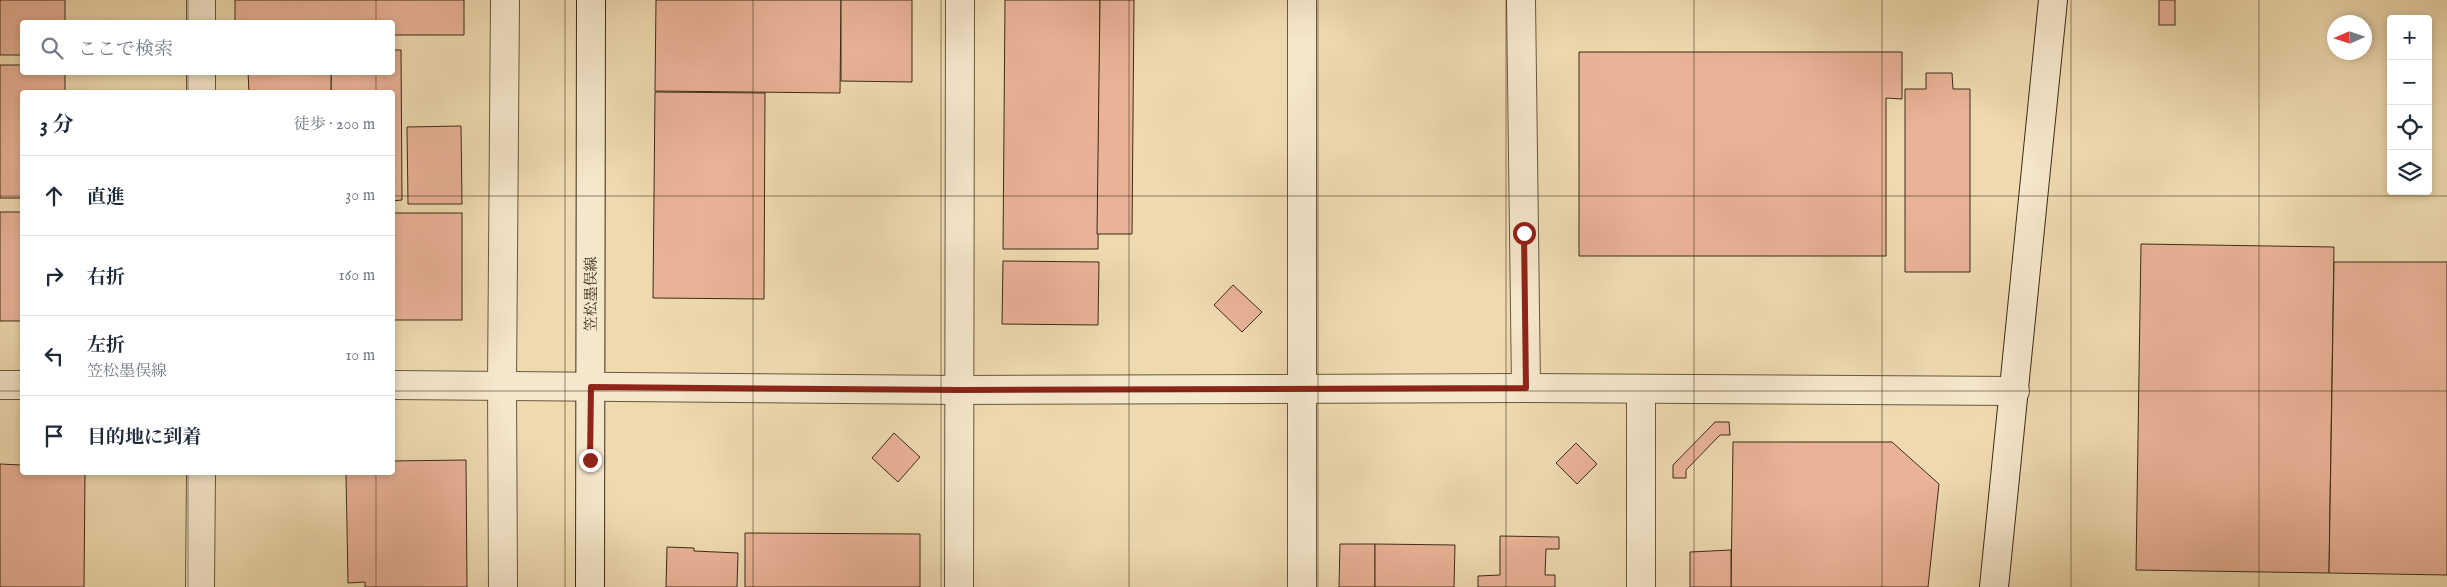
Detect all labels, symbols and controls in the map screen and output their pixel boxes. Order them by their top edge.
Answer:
north arrow [2327,15,2372,60]
map controls [2387,15,2432,195]
button: + [2387,15,2432,60]
search box [20,20,395,75]
icon: search [38,34,66,62]
text: ここで検索 [78,38,173,62]
button: − [2387,60,2432,105]
button: locate [2387,105,2432,150]
text: 3 分 [40,112,73,139]
text: 徒歩 · 200 m [293,115,375,135]
button: layers [2387,150,2432,195]
icon: ahead [40,182,68,210]
text: 直進 [87,186,125,210]
text: 30 m [345,186,375,206]
route start [1513,222,1536,245]
street label: 笠松墨俣線 [582,256,601,332]
icon: right [40,262,68,290]
text: 右折 [87,266,125,290]
text: 160 m [339,266,375,286]
text: 左折 [87,334,125,358]
icon: left [40,342,68,370]
text: 10 m [345,346,375,366]
text: 笠松墨俣線 [87,362,167,382]
icon: arrive [40,422,68,450]
text: 目的地に到着 [87,426,201,450]
route end [579,449,602,472]

